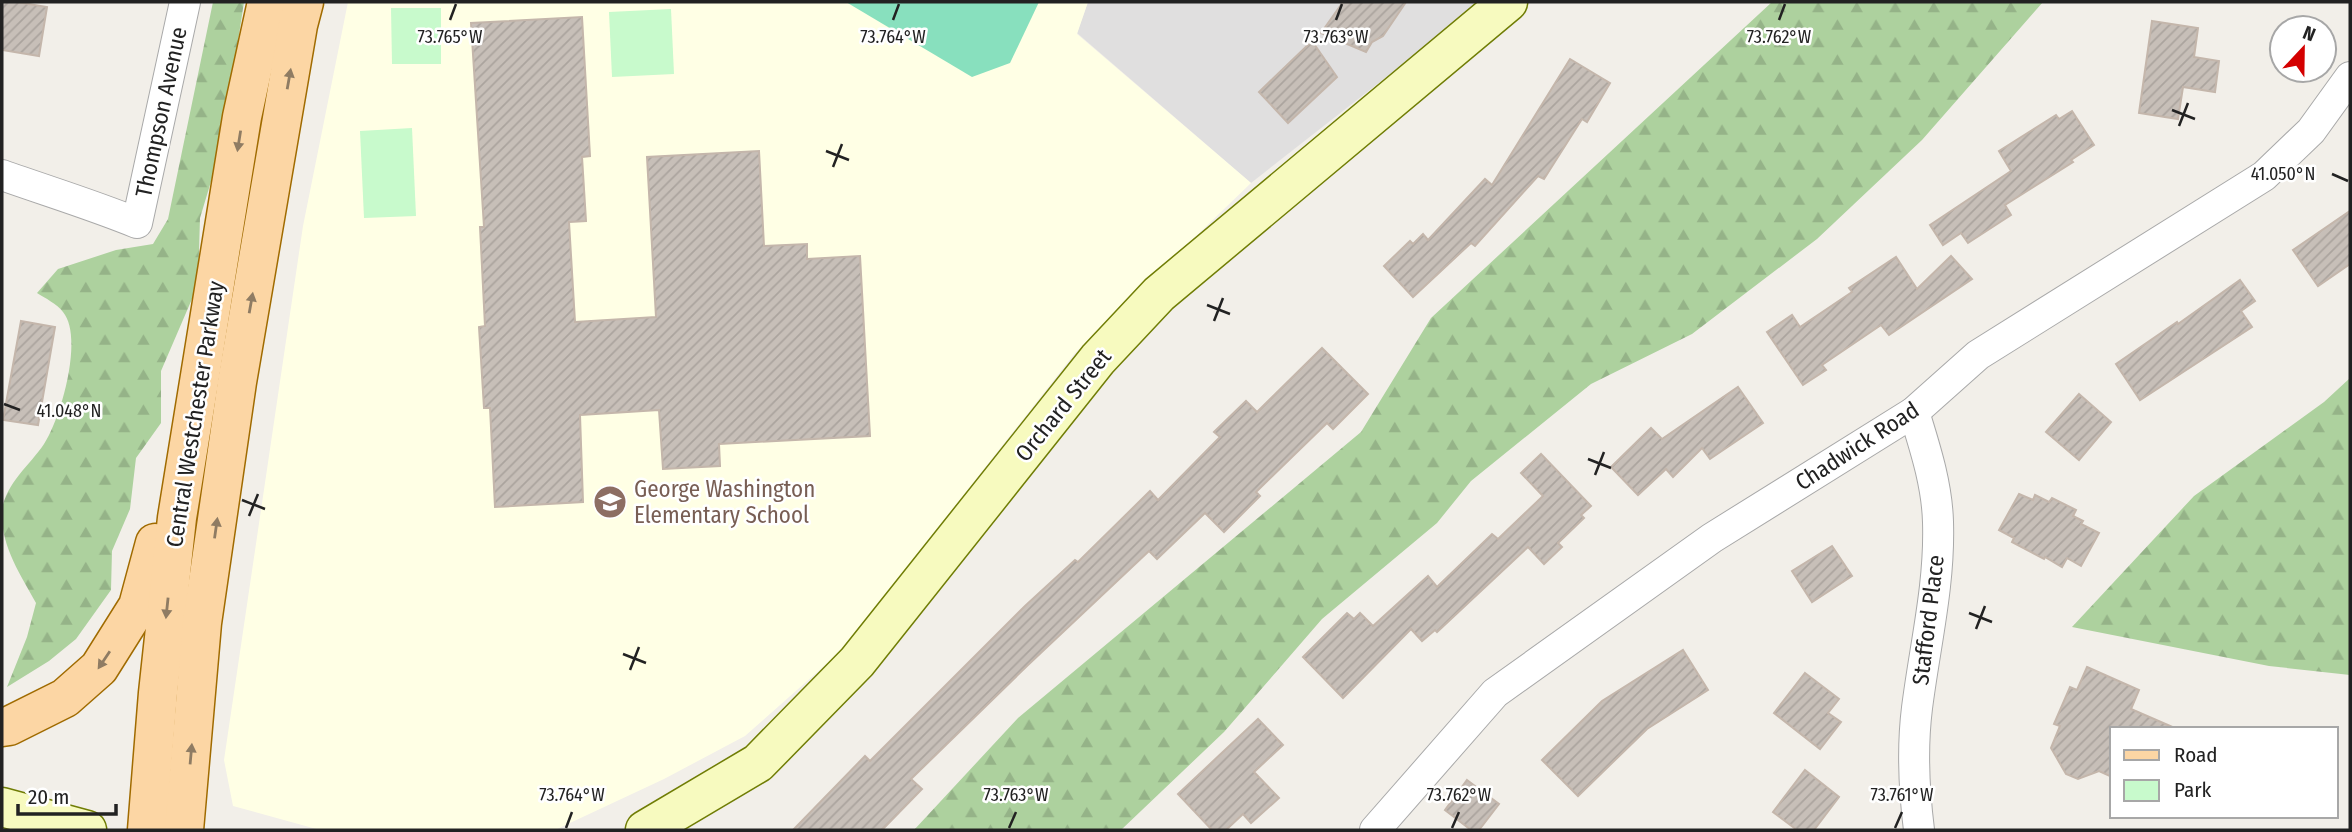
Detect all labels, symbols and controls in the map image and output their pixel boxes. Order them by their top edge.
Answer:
north arrow [2268,14,2338,84]
text: N [2300,21,2319,46]
street label: Thompson Avenue [129,24,193,200]
text: 73.765°W [418,26,483,48]
text: 73.764°W [860,26,926,48]
text: 73.763°W [1304,26,1369,48]
text: 73.762°W [1747,26,1812,48]
one-way arrow [284,68,295,90]
one-way arrow [233,130,244,152]
text: 41.050°N [2251,163,2315,185]
street label: Central Westchester Parkway [160,278,230,549]
one-way arrow [246,292,257,314]
street label: Orchard Street [1009,343,1117,467]
street label: Chadwick Road [1790,396,1924,496]
text: 41.048°N [37,400,101,422]
place label: George Washington Elementary School [634,475,815,529]
school or university icon: George Washington Elementary School [591,483,629,521]
one-way arrow [211,517,222,539]
street label: Stafford Place [1906,553,1950,687]
one-way arrow [162,597,173,619]
one-way arrow [97,651,111,669]
legend [2110,727,2338,818]
one-way arrow [185,742,196,764]
text: Road [2174,742,2218,768]
scale bar [18,772,116,816]
text: Park [2174,777,2212,803]
text: 20 m [28,784,69,810]
text: 73.764°W [539,784,605,806]
text: 73.763°W [984,784,1049,806]
text: 73.762°W [1427,784,1492,806]
text: 73.761°W [1870,784,1934,806]

